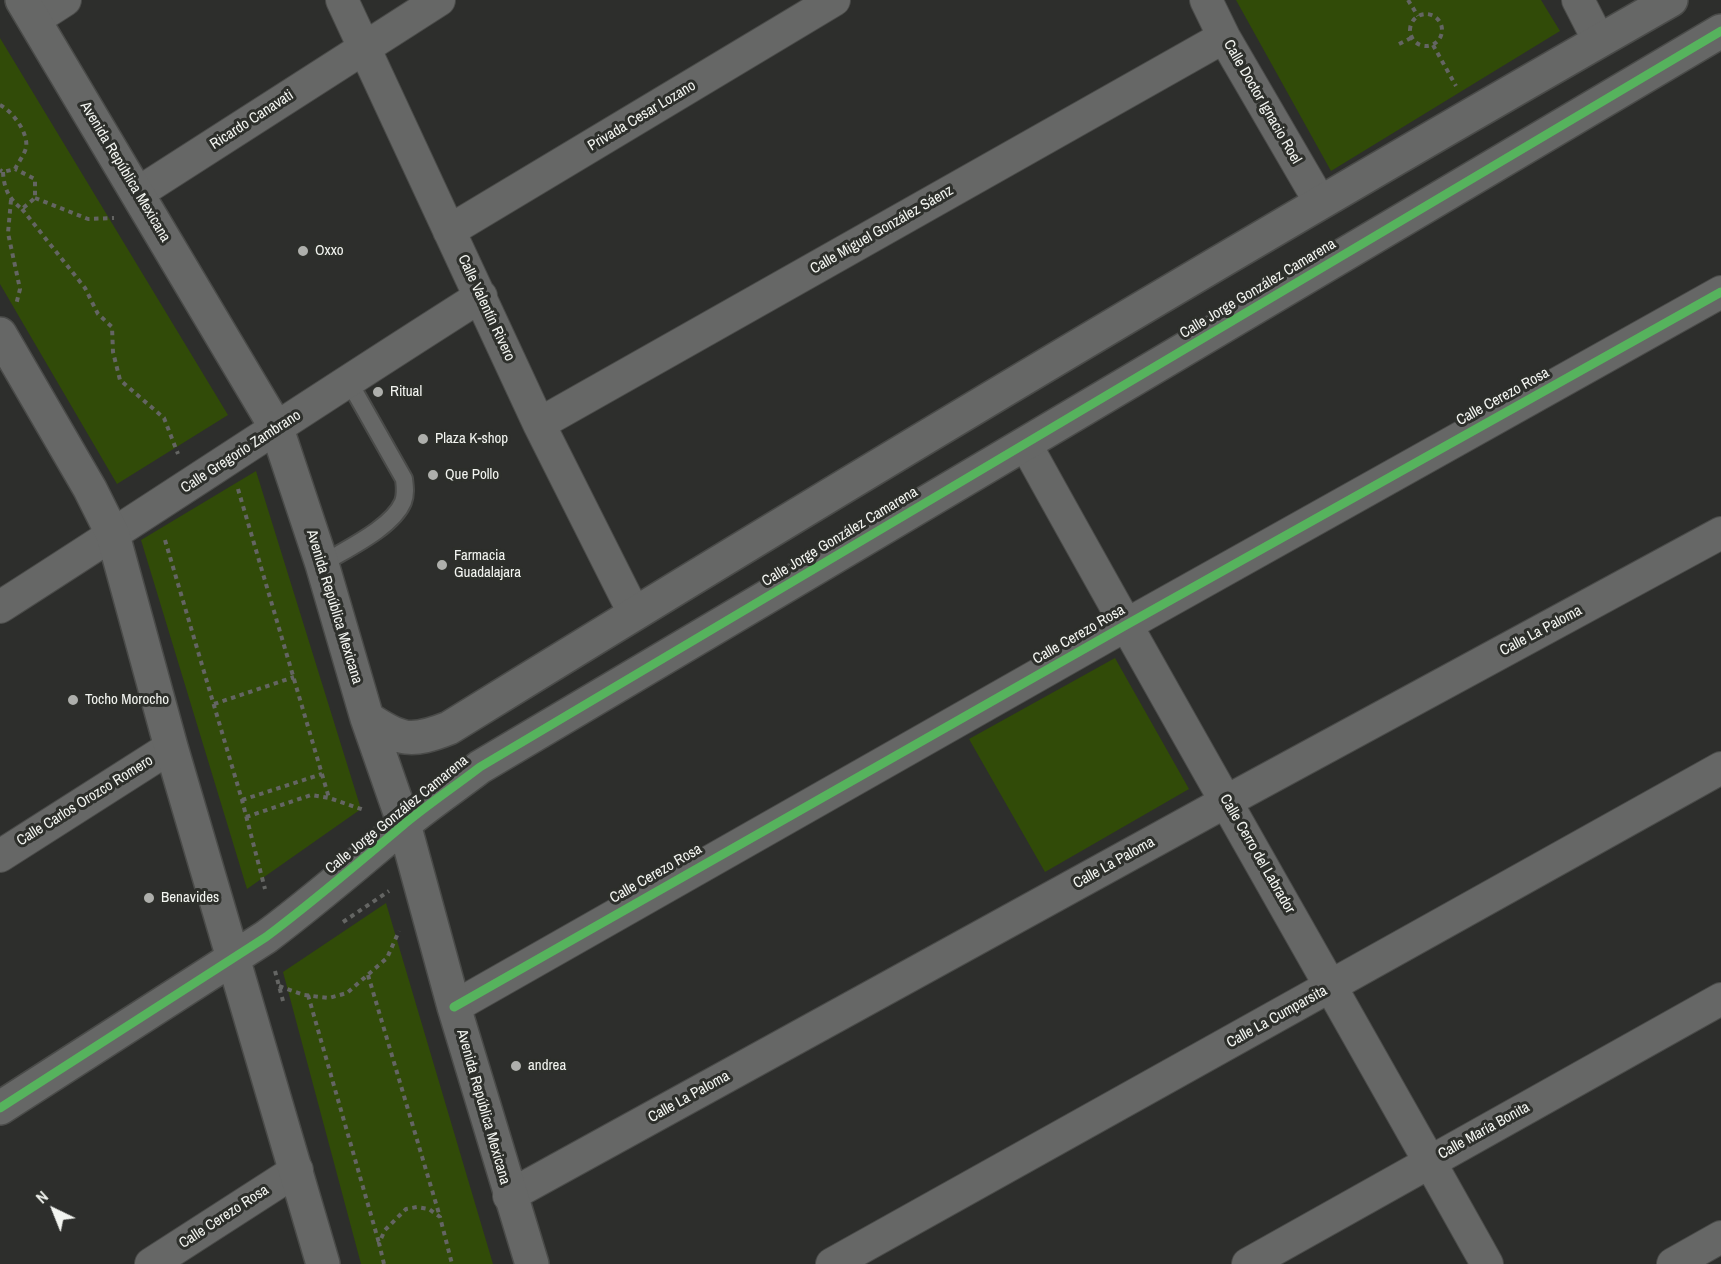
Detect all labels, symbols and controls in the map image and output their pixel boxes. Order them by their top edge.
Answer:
street label: Calle Doctor Ignacio Roel [1219,37,1305,167]
street label: Privada Cesar Lozano [585,77,699,155]
street label: Ricardo Canavati [207,86,297,154]
street label: Avenida República Mexicana [76,99,174,245]
street label: Calle Miguel González Sáenz [807,182,957,278]
street label: Calle Jorge González Camarena [1177,235,1339,343]
place label: Oxxo [315,242,344,260]
marker: Oxxo [296,244,310,258]
street label: Calle Valentín Rivero [453,252,519,364]
street label: Calle Cerezo Rosa [1453,364,1553,430]
place label: Ritual [390,383,422,401]
marker: Ritual [371,385,385,399]
street label: Calle Gregorio Zambrano [178,406,304,498]
place label: Plaza K-shop [435,430,508,448]
marker: Plaza K-shop [416,432,430,446]
place label: Que Pollo [445,466,499,484]
marker: Que Pollo [426,468,440,482]
street label: Calle Jorge González Camarena [759,483,921,591]
street label: Avenida República Mexicana [302,528,366,686]
place label: Farmacia Guadalajara [454,547,521,582]
marker: Farmacia Guadalajara [435,558,449,572]
street label: Calle Cerezo Rosa [1030,601,1128,669]
street label: Calle La Paloma [1497,602,1585,660]
place label: Tocho Morocho [85,691,169,709]
marker: Tocho Morocho [66,693,80,707]
street label: Calle Carlos Orozco Romero [14,752,156,850]
street label: Calle Jorge González Camarena [322,752,472,878]
street label: Calle Cerro del Labrador [1216,791,1298,917]
street label: Calle La Paloma [1070,833,1158,893]
street label: Calle Cerezo Rosa [607,840,705,908]
place label: Benavides [161,889,219,907]
marker: Benavides [142,891,156,905]
street label: Calle La Cumparsita [1224,982,1330,1052]
street label: Avenida República Mexicana [452,1027,514,1187]
place label: andrea [528,1057,566,1075]
marker: andrea [509,1059,523,1073]
street label: Calle La Paloma [645,1067,733,1127]
street label: Calle María Bonita [1435,1098,1533,1164]
north arrow [24,1180,84,1240]
street label: Calle Cerezo Rosa [176,1181,272,1253]
text: N [31,1186,53,1208]

